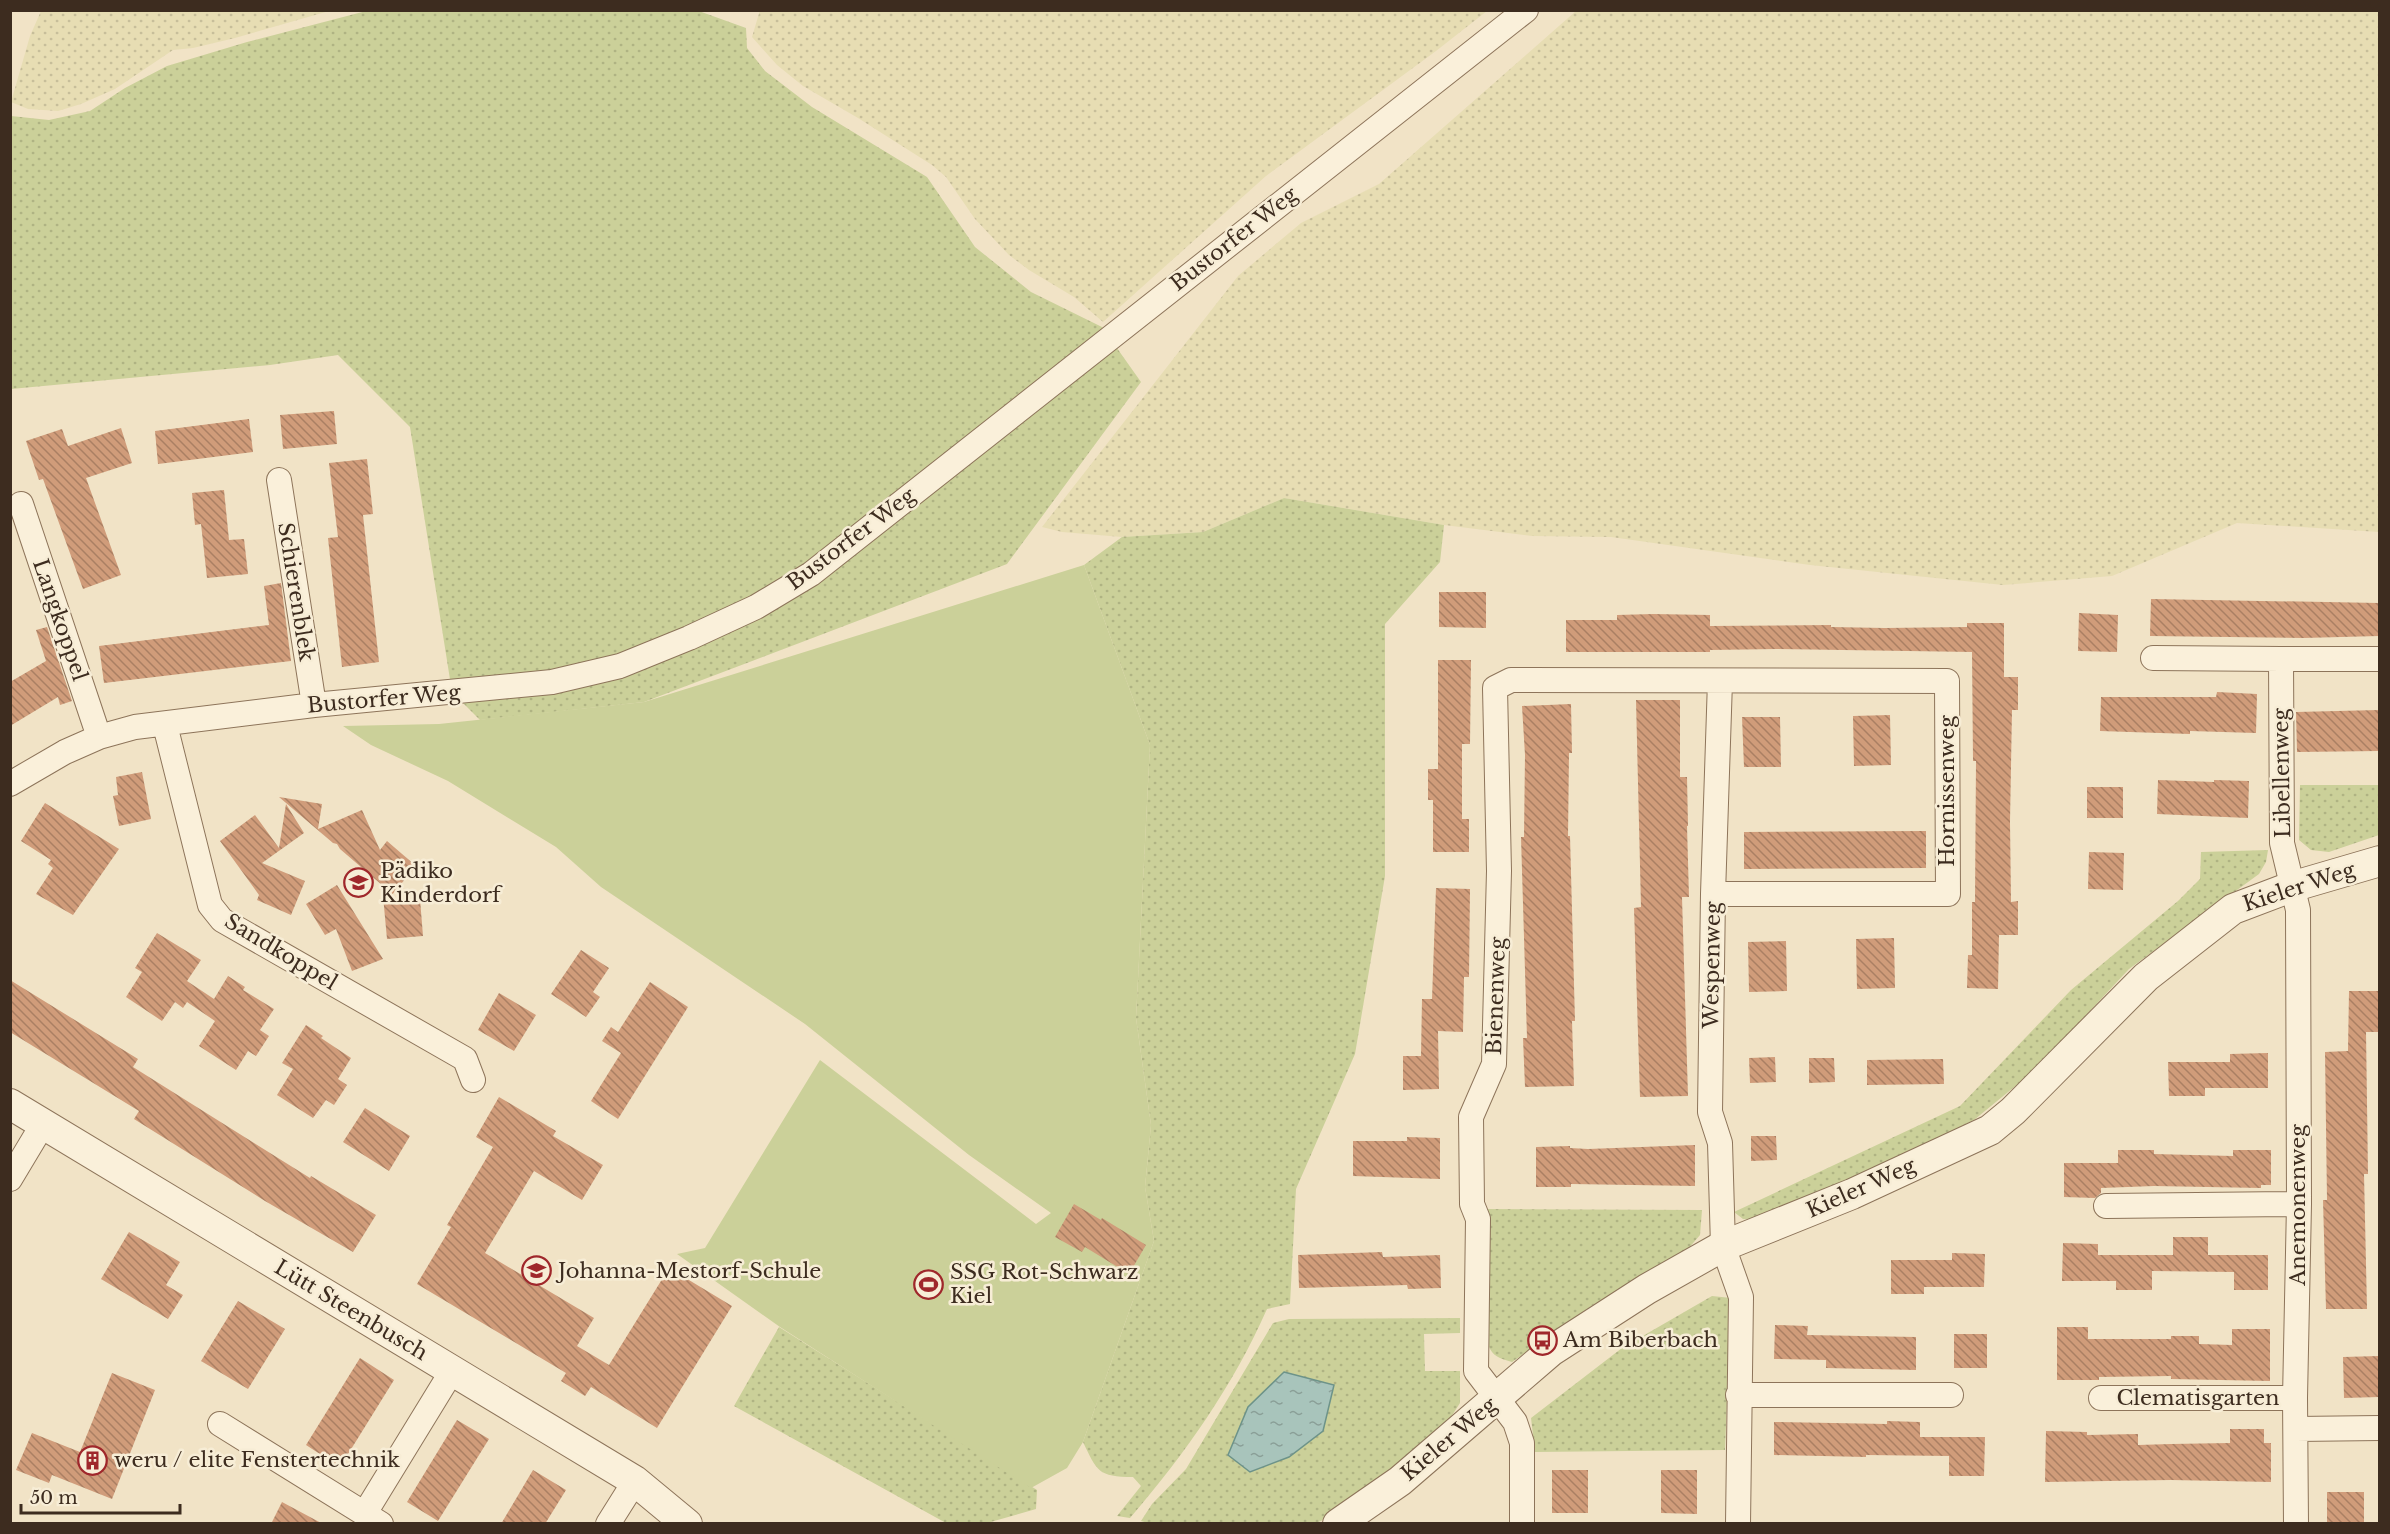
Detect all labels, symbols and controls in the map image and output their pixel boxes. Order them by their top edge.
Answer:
street label: Bustorfer Weg [1165,181,1303,297]
street label: Bustorfer Weg [782,482,921,596]
street label: Schierenblek [272,521,320,663]
street label: Langkoppel [27,556,93,685]
street label: Bustorfer Weg [306,679,462,719]
street label: Libellenweg [2268,707,2296,838]
street label: Hornissenweg [1934,715,1960,867]
street label: Kieler Weg [2239,856,2359,917]
place label: Pädiko Kinderdorf [380,858,503,908]
school or university icon: Pädiko Kinderdorf [343,867,375,899]
street label: Wespenweg [1698,901,1726,1030]
street label: Sandkoppel [220,908,342,996]
street label: Bienenweg [1481,936,1511,1055]
street label: Anemonenweg [2285,1124,2311,1287]
street label: Kieler Weg [1802,1152,1920,1224]
street label: Lütt Steenbusch [270,1254,432,1366]
school or university icon: Johanna-Mestorf-Schule [521,1255,553,1287]
place label: Johanna-Mestorf-Schule [555,1258,821,1284]
place label: SSG Rot-Schwarz Kiel [950,1259,1139,1309]
sports icon: SSG Rot-Schwarz Kiel [913,1268,945,1300]
bus stop icon: Am Biberbach [1526,1324,1558,1356]
place label: Am Biberbach [1562,1327,1718,1353]
street label: Clematisgarten [2116,1385,2280,1411]
street label: Kieler Weg [1396,1391,1502,1486]
building icon: weru / elite Fenstertechnik [77,1444,109,1476]
place label: weru / elite Fenstertechnik [114,1447,400,1473]
scale bar [21,1477,180,1515]
text: 50 m [30,1487,78,1509]

